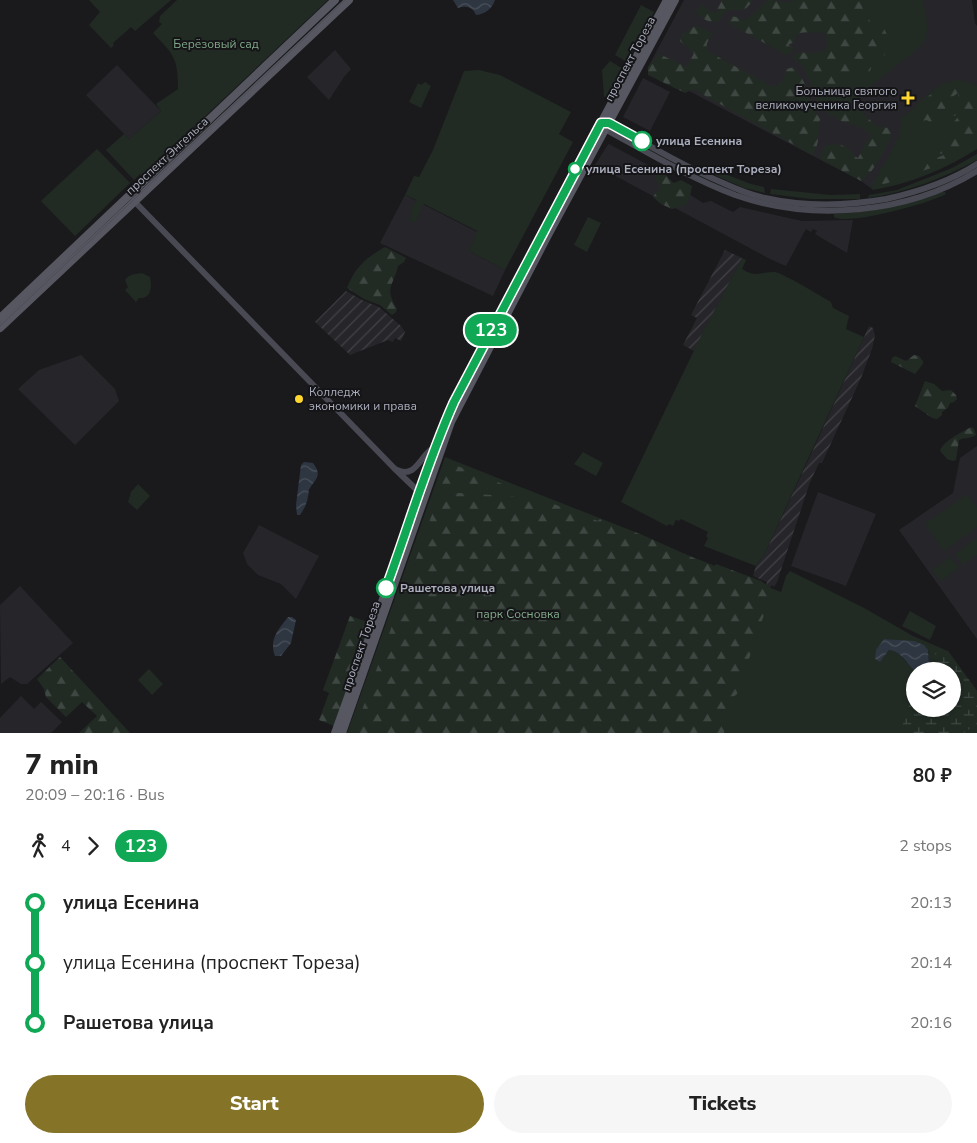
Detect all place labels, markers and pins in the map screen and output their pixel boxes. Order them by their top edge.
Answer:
place label: Больница святого великомученика Георгия [756,83,897,113]
marker: Больница святого великомученика Георгия [901,91,915,105]
marker: улица Есенина [632,131,652,151]
place label: улица Есенина [656,133,742,149]
place label: улица Есенина (проспект Тореза) [586,161,782,177]
marker: улица Есенина (проспект Тореза) [568,162,582,176]
place label: Колледж экономики и права [309,384,417,414]
marker: Колледж экономики и права [293,393,305,405]
marker: Рашетова улица [376,578,396,598]
place label: Рашетова улица [400,580,495,596]

